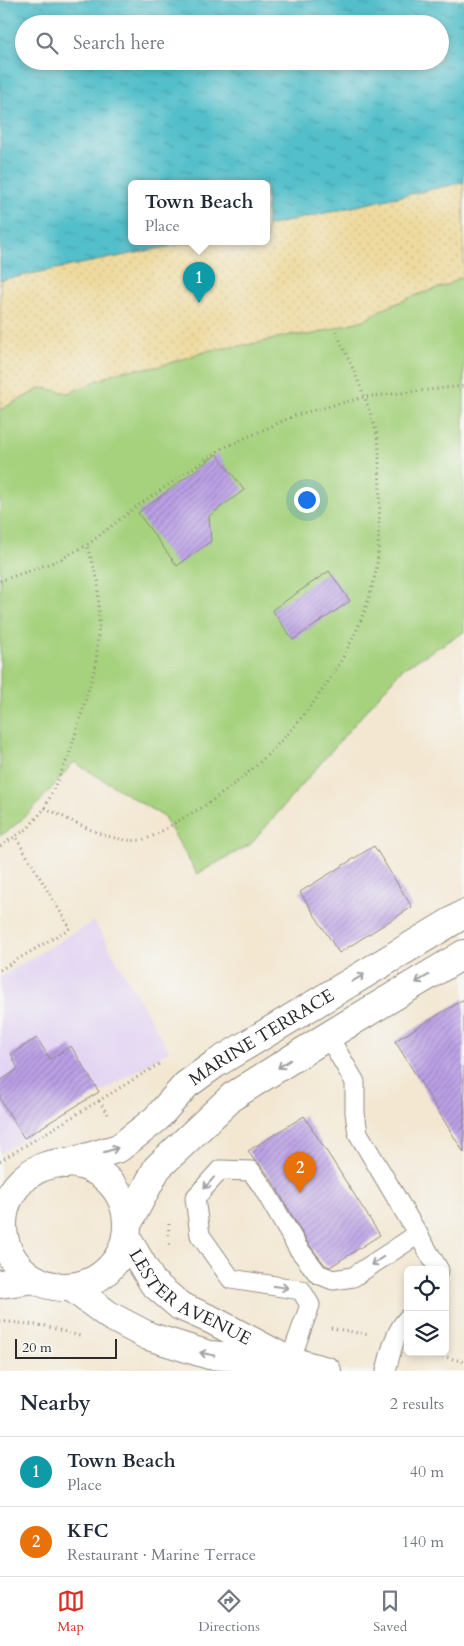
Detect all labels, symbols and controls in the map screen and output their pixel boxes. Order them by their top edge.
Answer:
search box [15,15,449,70]
icon: search [33,29,61,57]
text: Search here [73,30,165,56]
popup [128,180,270,245]
text: Town Beach [145,189,253,215]
text: Place [145,215,180,237]
pin: 1 [183,262,215,303]
your location [294,487,320,513]
one-way arrow [350,973,364,983]
one-way arrow [416,974,430,984]
street label: MARINE TERRACE [184,983,339,1092]
one-way arrow [277,1059,291,1069]
one-way arrow [103,1145,119,1155]
pin: 2 [284,1152,316,1193]
one-way arrow [203,1176,215,1189]
street label: LESTER AVENUE [123,1244,255,1351]
one-way arrow [371,1256,385,1266]
map controls [404,1266,449,1356]
button: locate [404,1266,449,1311]
one-way arrow [272,1282,288,1292]
button: layers [404,1311,449,1356]
scale bar [15,1336,118,1359]
text: 20 m [22,1338,52,1357]
one-way arrow [200,1348,216,1358]
text: Nearby [20,1389,91,1418]
text: 2 results [390,1393,444,1415]
text: Town Beach [67,1448,176,1474]
text: 1 [32,1461,40,1483]
text: 40 m [410,1461,444,1483]
text: Place [67,1474,102,1496]
text: KFC [67,1518,108,1544]
text: 2 [32,1531,40,1553]
text: 140 m [402,1531,444,1553]
text: Restaurant · Marine Terrace [67,1544,256,1566]
tab: Map [57,1587,85,1636]
tab: Directions [198,1587,260,1636]
tab: Saved [373,1587,407,1636]

